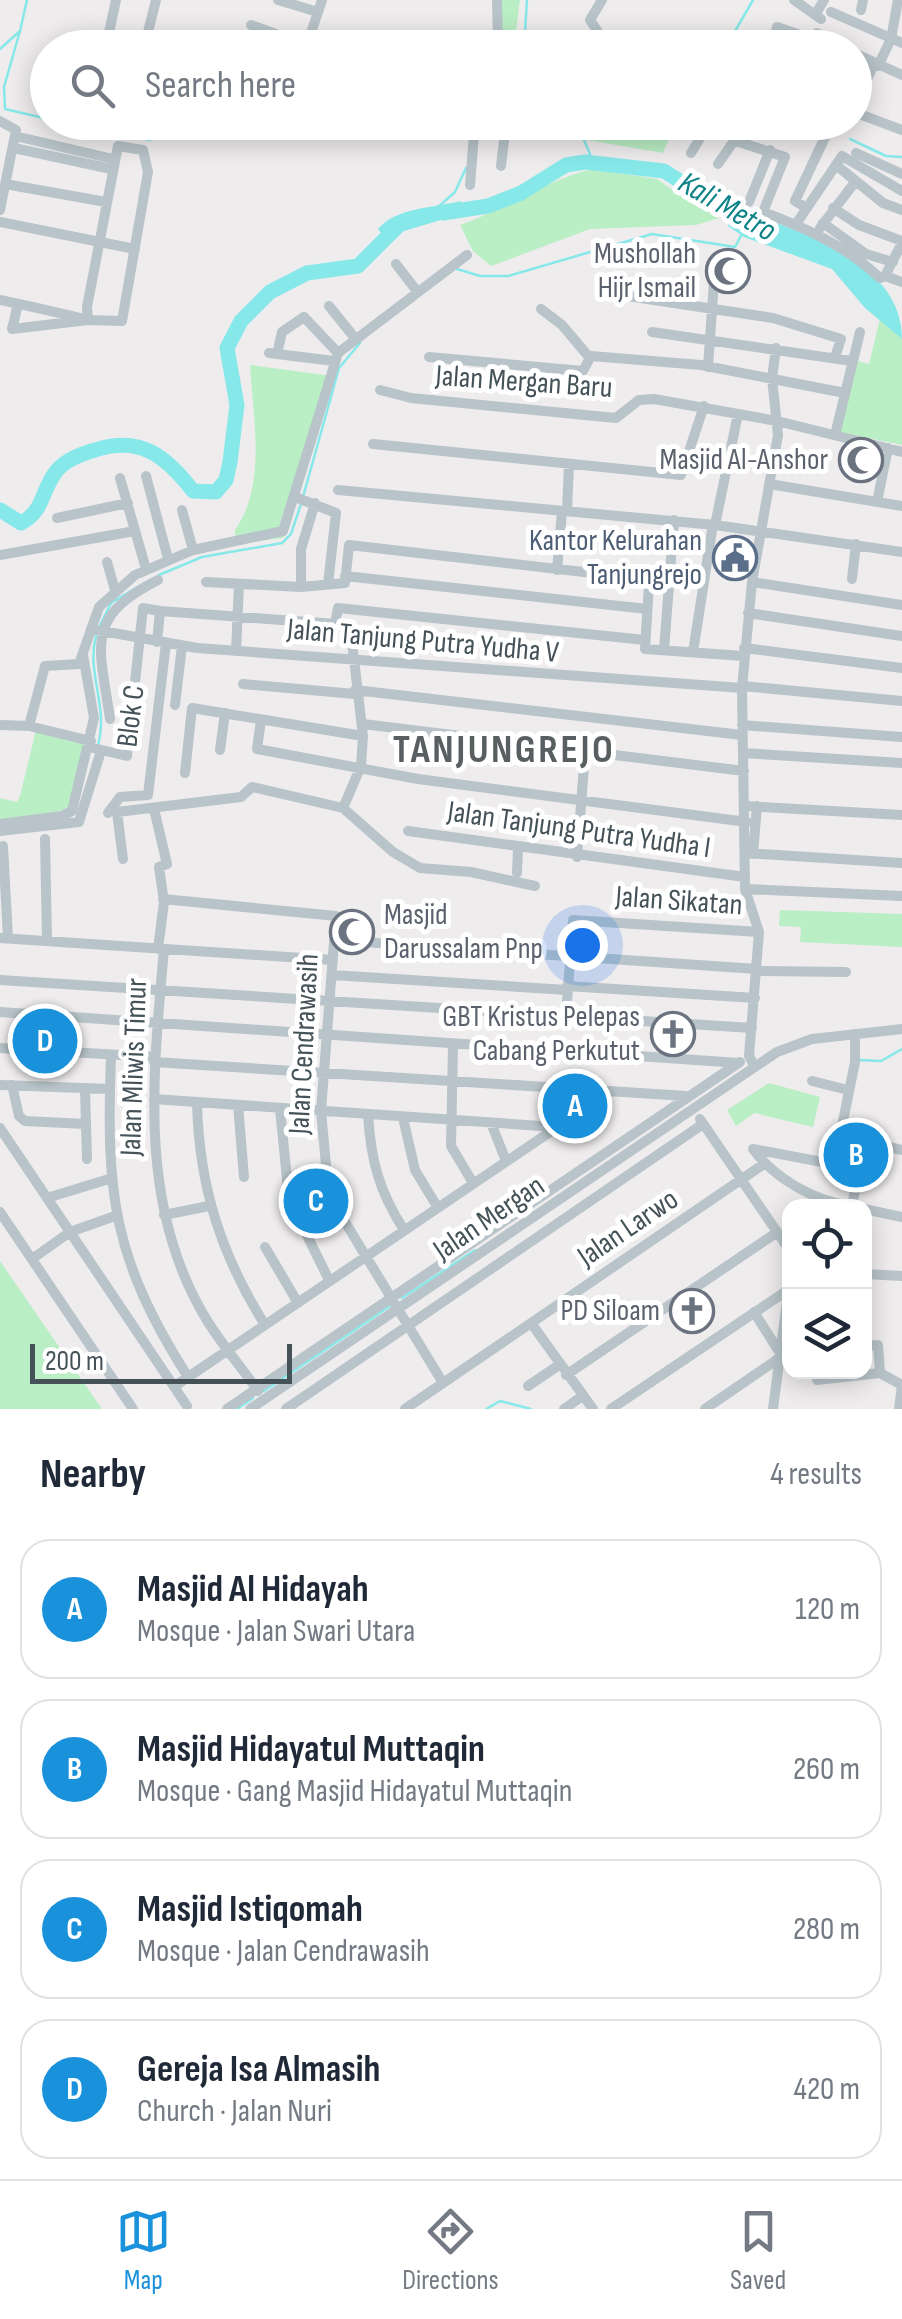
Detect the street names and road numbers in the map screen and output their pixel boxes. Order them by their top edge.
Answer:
street label: Jalan Mergan Baru [433,358,614,406]
street label: Jalan Tanjung Putra Yudha V [285,611,561,671]
street label: Blok C [109,683,153,749]
street label: Jalan Tanjung Putra Yudha I [444,794,713,866]
street label: Jalan Sikatan [613,879,744,923]
street label: Jalan Cendrawasih [281,953,327,1136]
street label: Jalan Mliwis Timur [113,977,155,1158]
street label: Jalan Mergan [426,1168,551,1269]
street label: Jalan Larwo [570,1181,685,1275]

